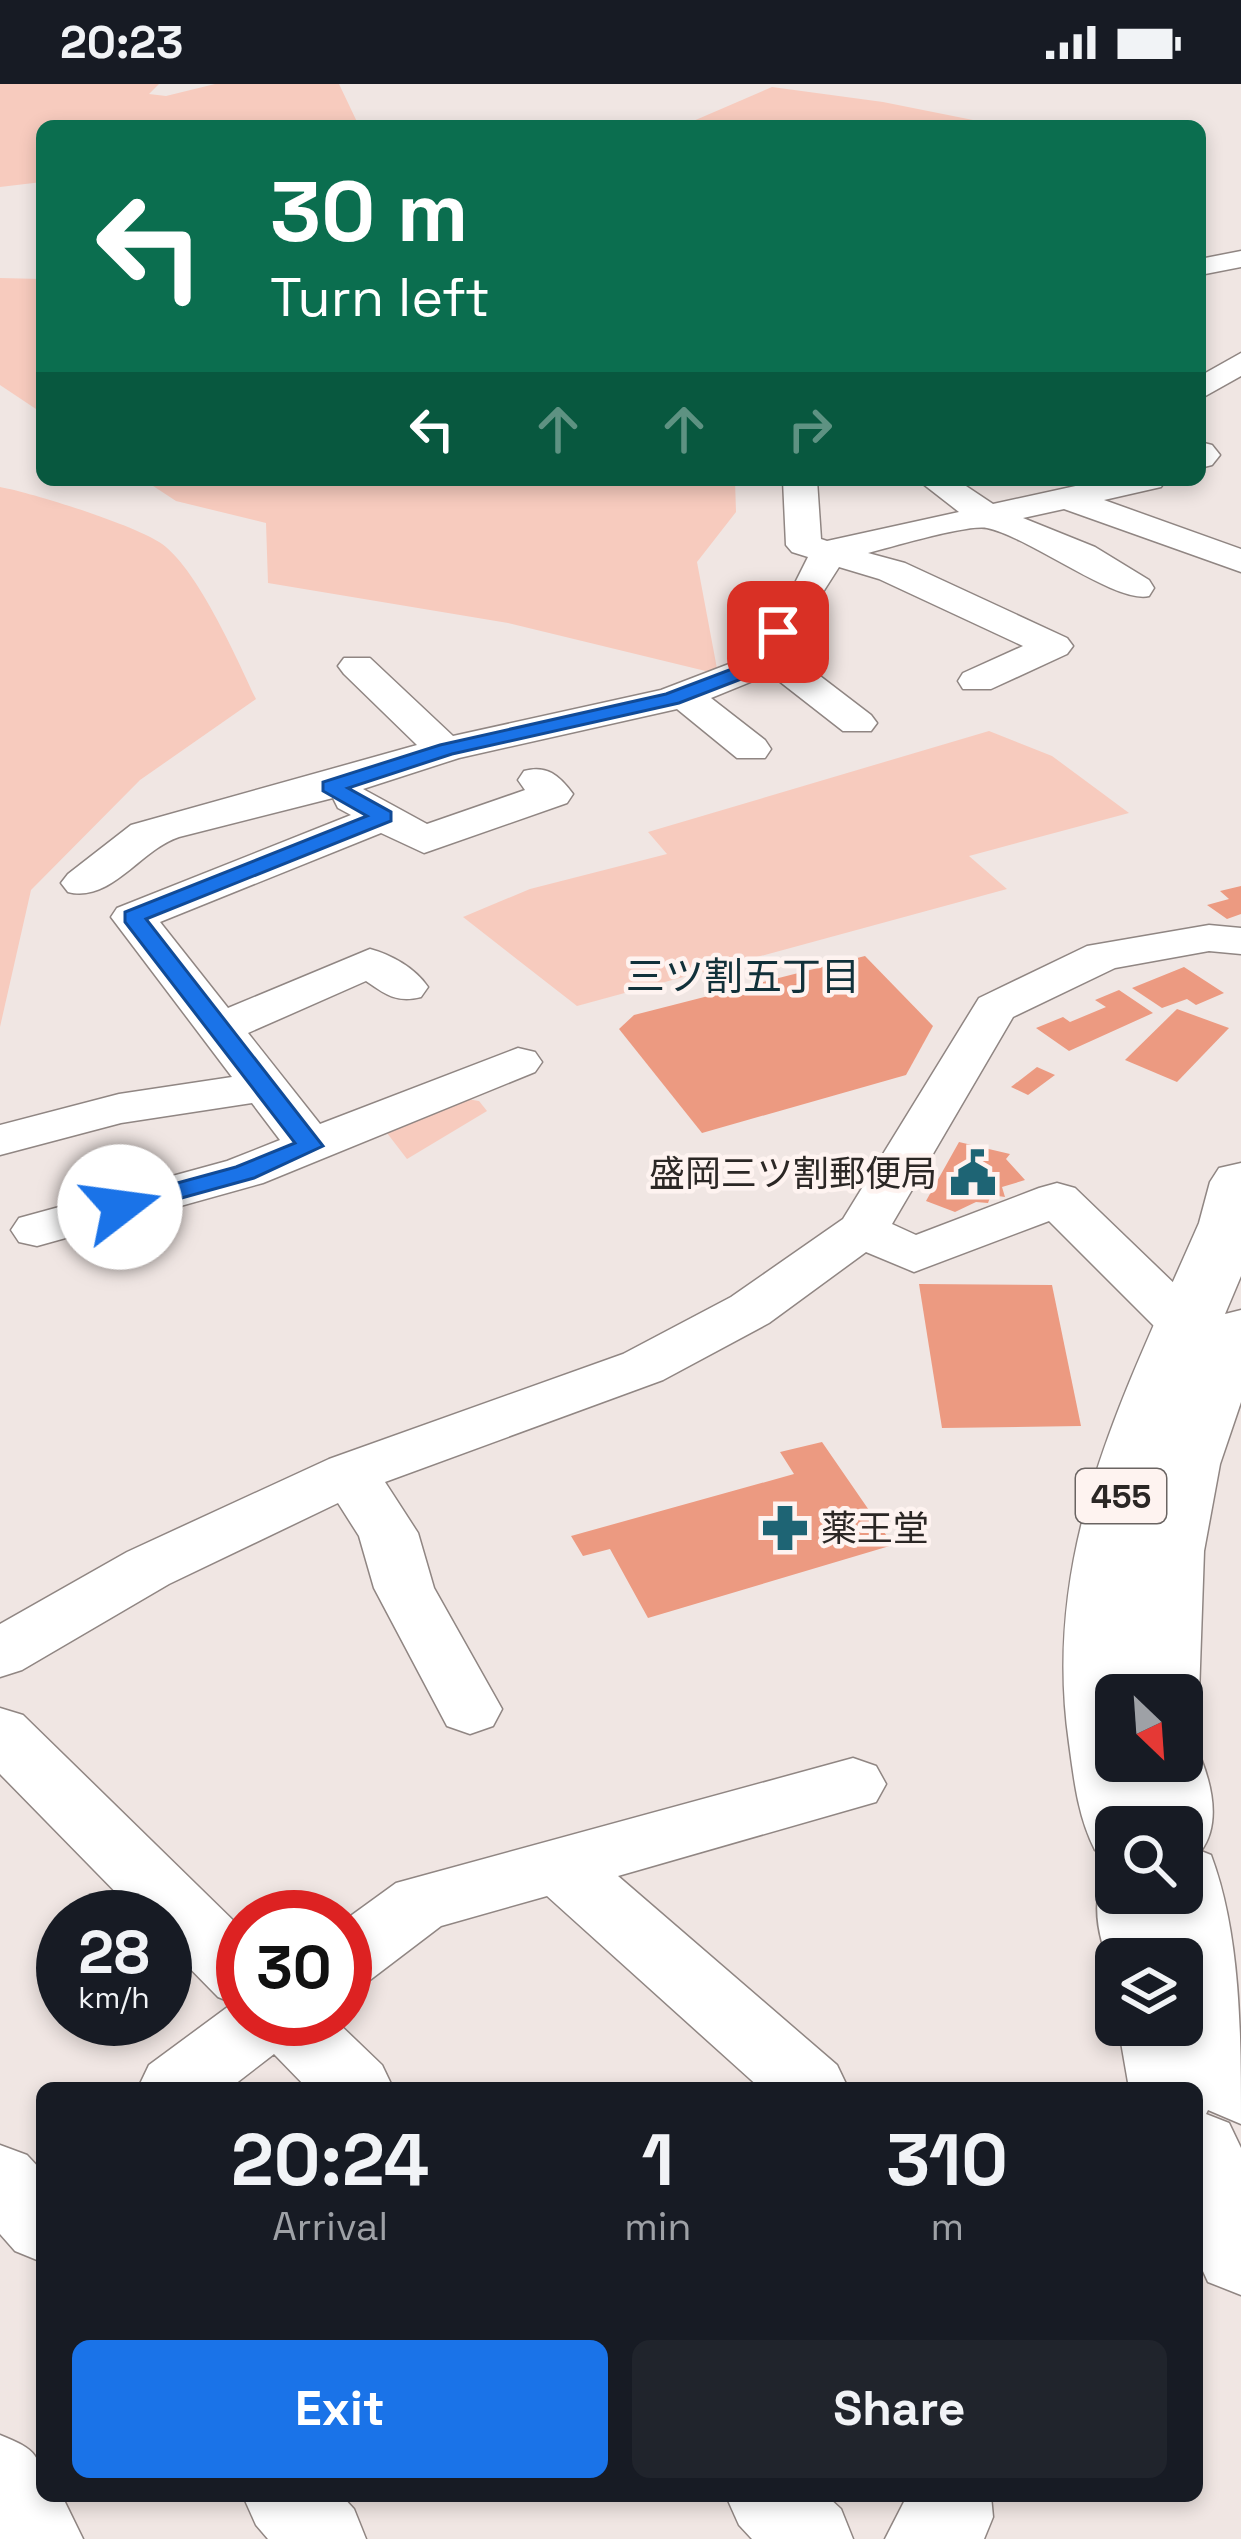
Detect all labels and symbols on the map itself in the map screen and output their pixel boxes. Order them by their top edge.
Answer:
pin [727,581,829,683]
district label: 三ツ割五丁目 [626,952,860,1001]
position arrow [57,1144,183,1270]
public building icon: 盛岡三ツ割郵便局 [948,1148,998,1198]
place label: 盛岡三ツ割郵便局 [649,1151,937,1197]
road number: 455 [1076,1469,1166,1523]
pharmacy icon: 薬王堂 [760,1503,810,1553]
place label: 薬王堂 [821,1506,929,1552]
north arrow [1095,1674,1203,1782]
speed limit sign: 30 [216,1890,372,2046]

